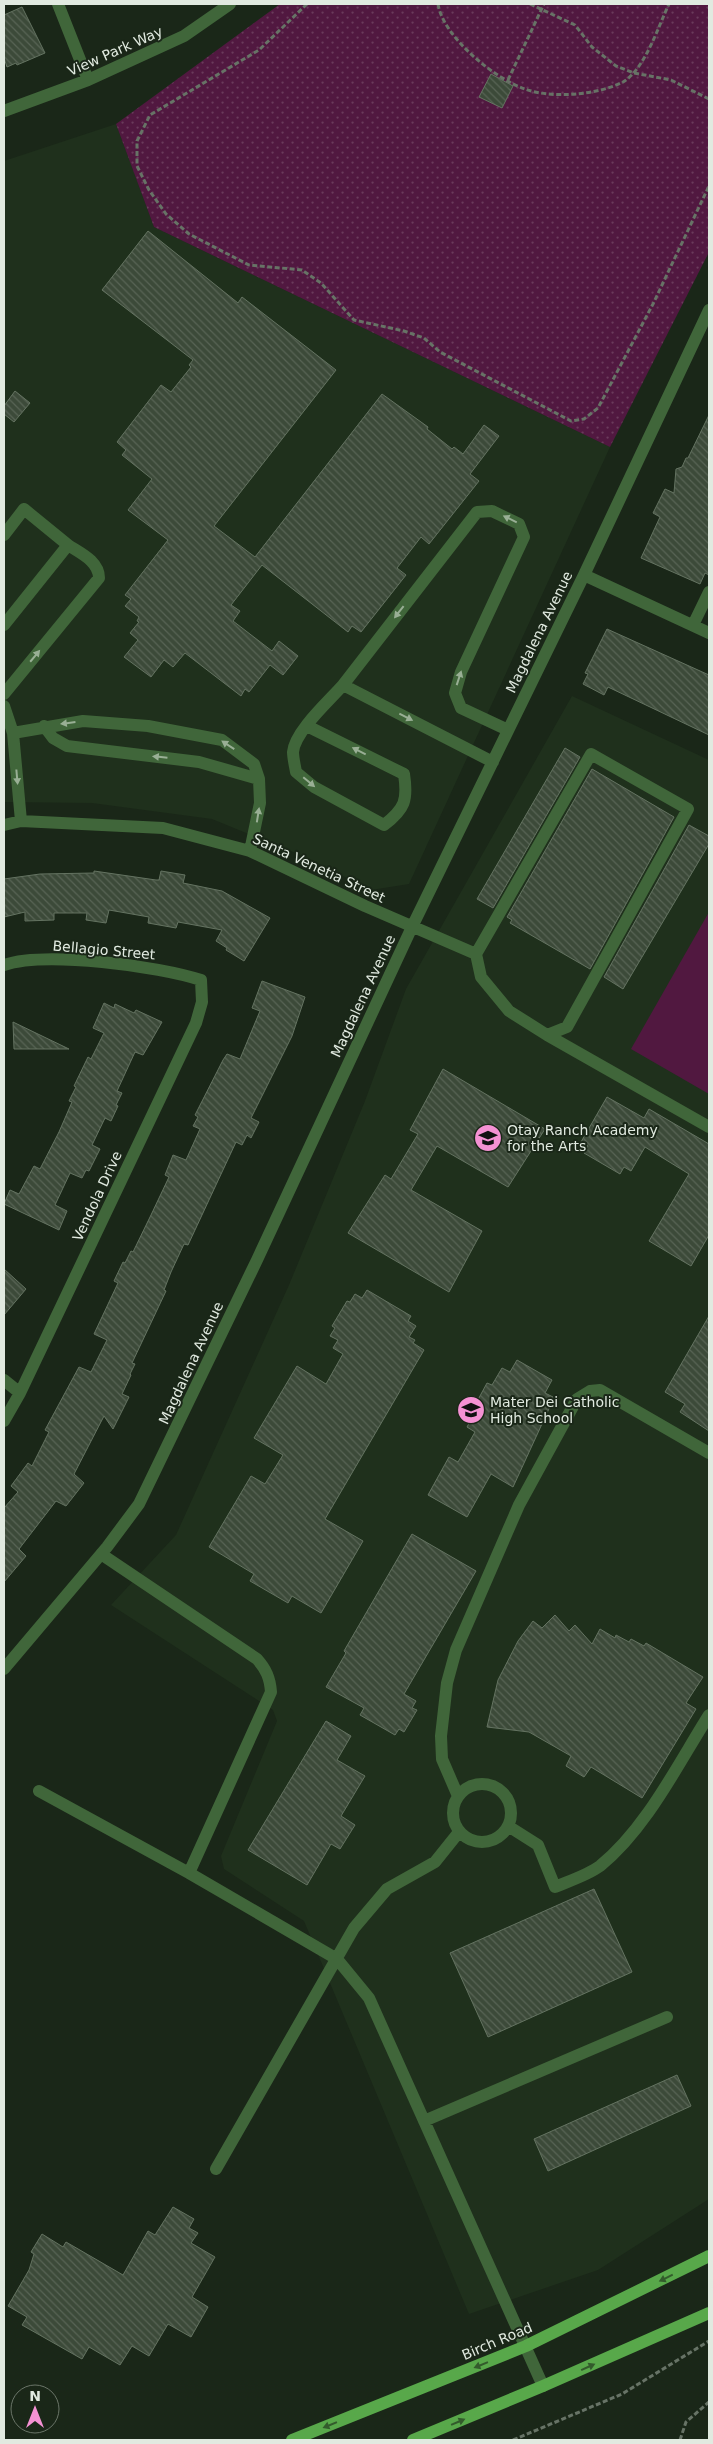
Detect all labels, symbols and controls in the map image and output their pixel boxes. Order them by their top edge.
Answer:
street label: View Park Way [65,23,165,79]
one-way arrow [503,515,517,523]
street label: Magdalena Avenue [503,569,575,695]
one-way arrow [393,606,404,619]
one-way arrow [29,651,41,663]
one-way arrow [456,670,464,685]
one-way arrow [398,713,413,721]
one-way arrow [60,719,76,727]
one-way arrow [221,740,234,749]
one-way arrow [352,747,366,755]
one-way arrow [152,753,168,761]
one-way arrow [13,769,21,785]
one-way arrow [302,776,314,788]
one-way arrow [254,807,262,823]
street label: Santa Venetia Street [250,830,388,906]
street label: Magdalena Avenue [328,932,398,1060]
street label: Bellagio Street [52,938,156,962]
place label: Otay Ranch Academy for the Arts [507,1122,658,1154]
school or university icon: Otay Ranch Academy for the Arts [473,1123,503,1153]
street label: Vendola Drive [69,1148,125,1244]
street label: Magdalena Avenue [156,1299,226,1427]
place label: Mater Dei Catholic High School [490,1394,619,1426]
school or university icon: Mater Dei Catholic High School [456,1395,486,1425]
one-way arrow [659,2274,673,2282]
street label: Birch Road [459,2319,535,2363]
one-way arrow [474,2361,488,2369]
one-way arrow [581,2362,595,2370]
north arrow [10,2384,60,2434]
text: N [29,2388,41,2404]
one-way arrow [451,2417,465,2425]
one-way arrow [322,2421,337,2429]

